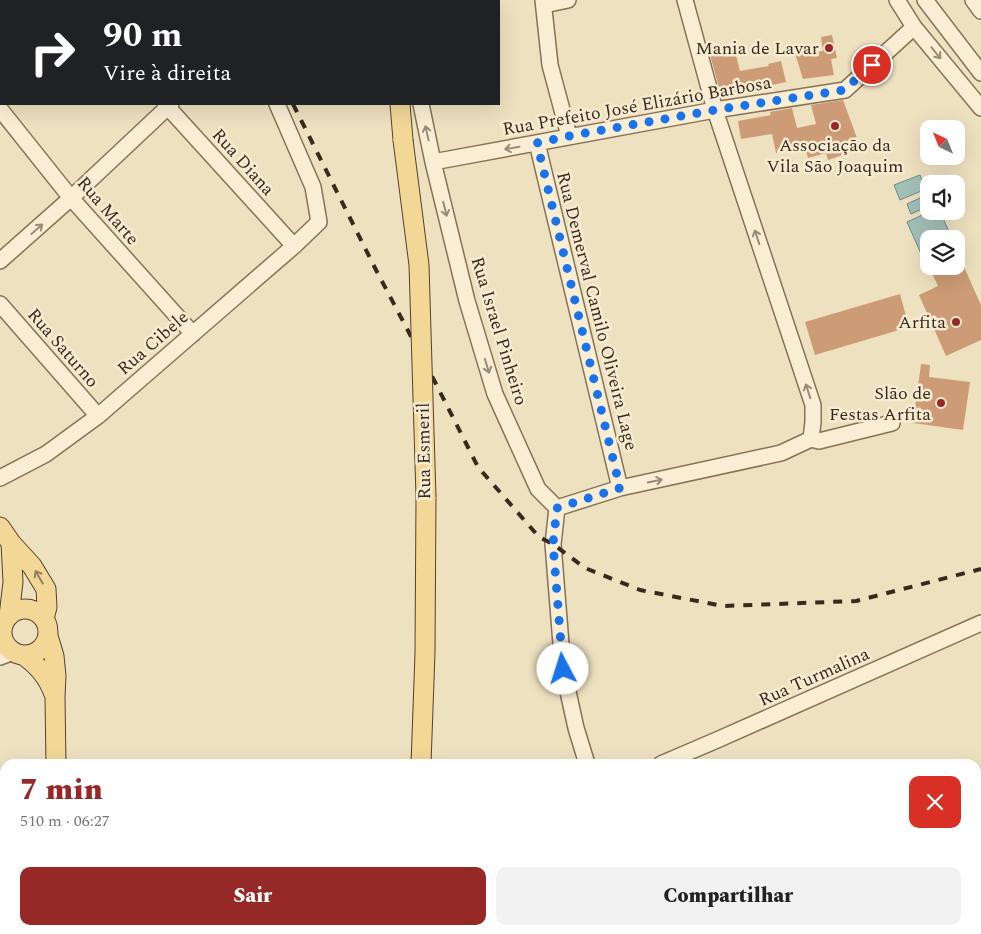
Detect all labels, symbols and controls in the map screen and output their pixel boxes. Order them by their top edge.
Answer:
text: 90 m [103,9,183,62]
icon: right [20,20,85,85]
place label: Mania de Lavar [696,35,819,62]
marker: Mania de Lavar [823,42,835,54]
pin [851,44,893,86]
one-way arrow [930,47,941,60]
icon: arrive [858,51,886,79]
text: Vire à direita [103,57,231,90]
street label: Rua Prefeito José Elizário Barbosa [501,69,774,143]
marker: Associação da Vila São Joaquim [829,120,841,132]
north arrow [920,120,965,165]
map controls [920,120,965,275]
street label: Rua Diana [205,122,281,202]
one-way arrow [422,125,431,141]
place label: Associação da Vila São Joaquim [766,132,904,180]
one-way arrow [505,143,521,153]
street label: Rua Demerval Camilo Oliveira Lage [549,169,645,453]
street label: Rua Marte [70,171,146,251]
button: sound [920,175,965,220]
one-way arrow [441,201,450,217]
one-way arrow [30,223,43,234]
one-way arrow [752,230,761,245]
button: layers [920,230,965,275]
street label: Rua Israel Pinheiro [464,253,534,409]
street label: Rua Saturno [21,302,105,394]
street label: Rua Cibele [111,304,195,382]
place label: Arfita [898,309,946,336]
marker: Arfita [950,316,962,328]
one-way arrow [482,358,492,374]
place label: Slão de Festas Arfita [829,380,931,428]
one-way arrow [803,384,812,399]
marker: Slão de Festas Arfita [935,397,947,409]
street label: Rua Esmeril [410,402,438,500]
one-way arrow [646,476,662,485]
one-way arrow [33,571,43,585]
street label: Rua Turmalina [754,640,874,713]
position arrow [536,642,588,694]
text: 7 min [20,767,103,813]
button: close [909,776,961,828]
text: 510 m · 06:27 [20,809,110,833]
button: Sair [20,867,486,925]
button: Compartilhar [496,867,961,925]

